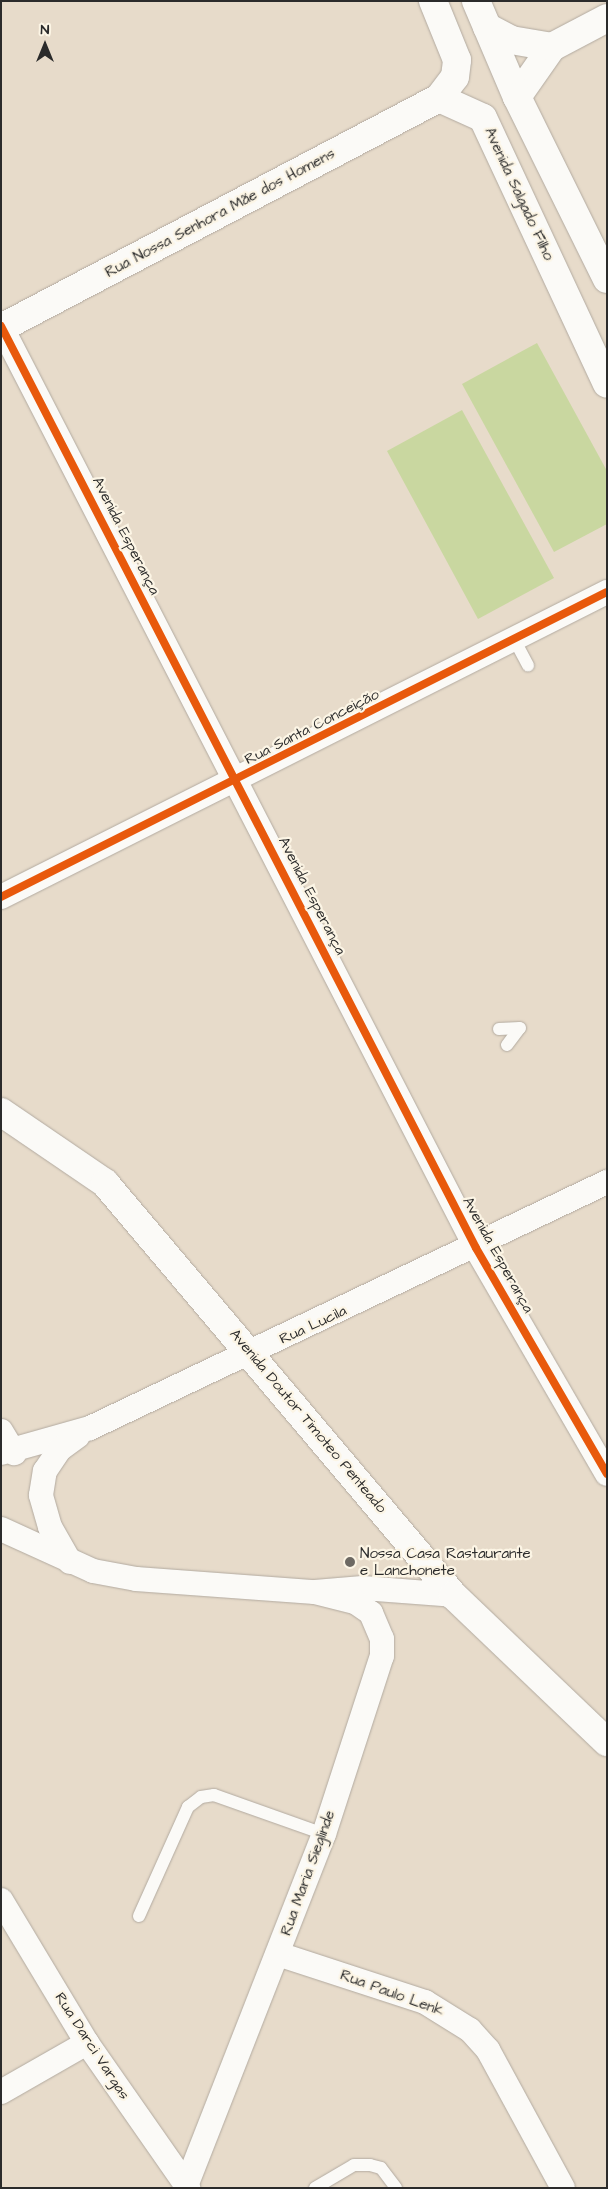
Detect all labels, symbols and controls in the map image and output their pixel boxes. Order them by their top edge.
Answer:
north arrow [20,20,70,70]
text: N [41,20,49,40]
street label: Avenida Salgado Filho [480,125,558,263]
street label: Rua Nossa Senhora Mãe dos Homens [102,145,338,281]
street label: Avenida Esperança [88,474,164,598]
street label: Rua Santa Conceição [242,685,382,769]
street label: Avenida Esperança [274,834,350,958]
street label: Avenida Esperança [459,1194,537,1316]
street label: Rua Lucila [277,1302,349,1348]
street label: Avenida Doutor Timoteo Penteado [226,1325,390,1517]
place label: Nossa Casa Rastaurante e Lanchonete [360,1544,531,1579]
marker: Nossa Casa Rastaurante e Lanchonete [344,1556,356,1568]
street label: Rua Maria Sieglinde [277,1808,339,1938]
street label: Rua Paulo Lenk [338,1966,446,2020]
street label: Rua Darci Vargas [51,1989,133,2103]

